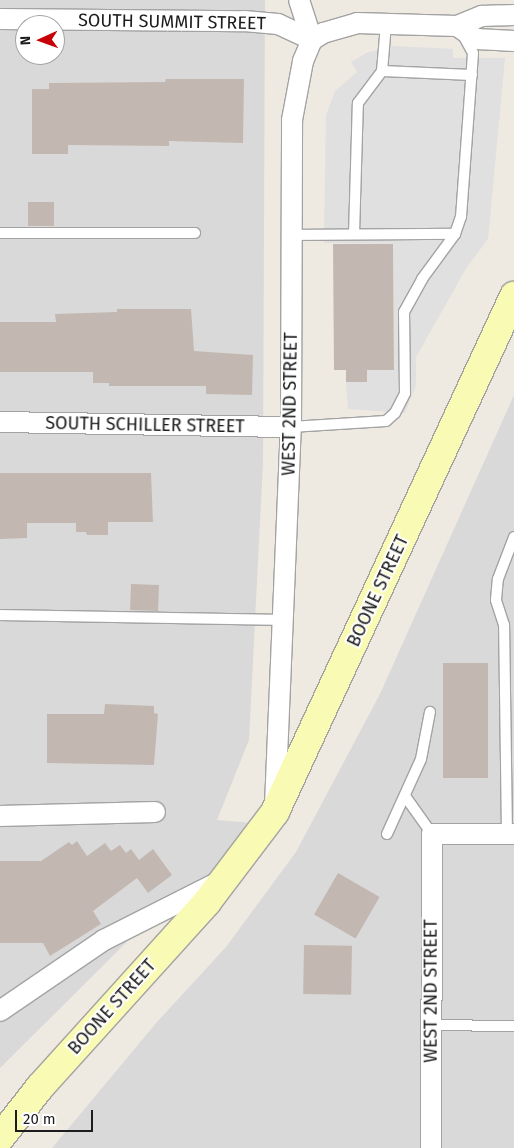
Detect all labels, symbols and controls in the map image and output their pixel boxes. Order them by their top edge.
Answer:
street label: SOUTH SUMMIT STREET [78,10,266,34]
north arrow [15,15,65,65]
text: N [17,36,34,45]
street label: WEST 2ND STREET [278,332,302,476]
street label: SOUTH SCHILLER STREET [45,412,245,438]
street label: BOONE STREET [343,532,413,650]
street label: WEST 2ND STREET [420,919,442,1063]
street label: BOONE STREET [64,955,160,1059]
scale bar [18,1100,95,1132]
text: 20 m [23,1110,56,1128]

